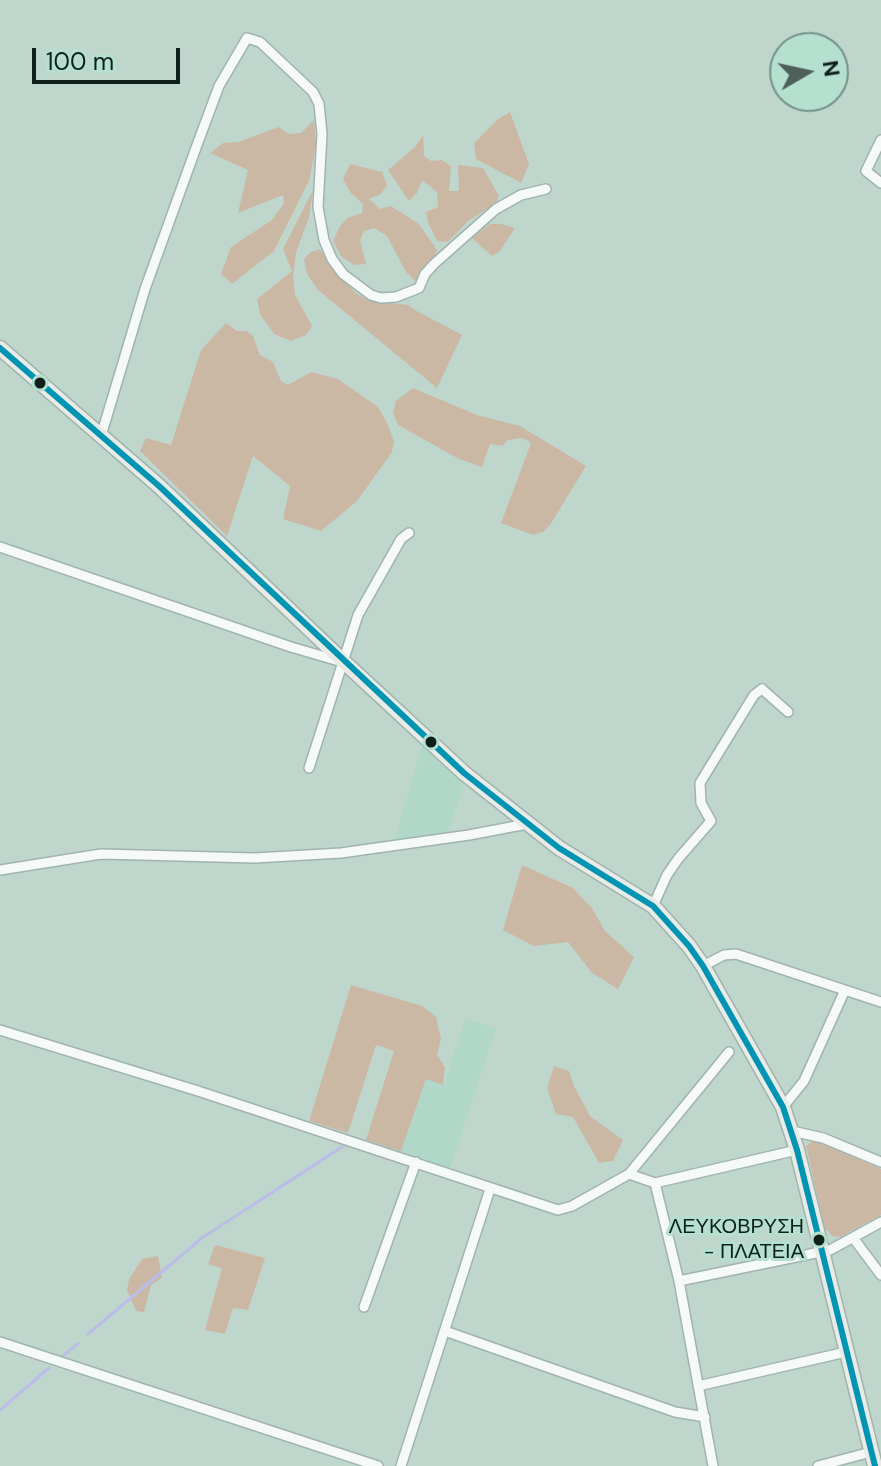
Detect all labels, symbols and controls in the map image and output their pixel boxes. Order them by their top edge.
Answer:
scale bar [36,32,184,82]
north arrow [769,32,849,112]
text: 100 m [46,46,114,77]
text: N [816,58,847,79]
unlabelled marker [32,375,48,391]
unlabelled marker [423,734,439,750]
place label: ΛΕΥΚΟΒΡΥΣΗ - ΠΛΑΤΕΙΑ [669,1216,804,1263]
marker: ΛΕΥΚΟΒΡΥΣΗ - ΠΛΑΤΕΙΑ [811,1232,827,1248]

